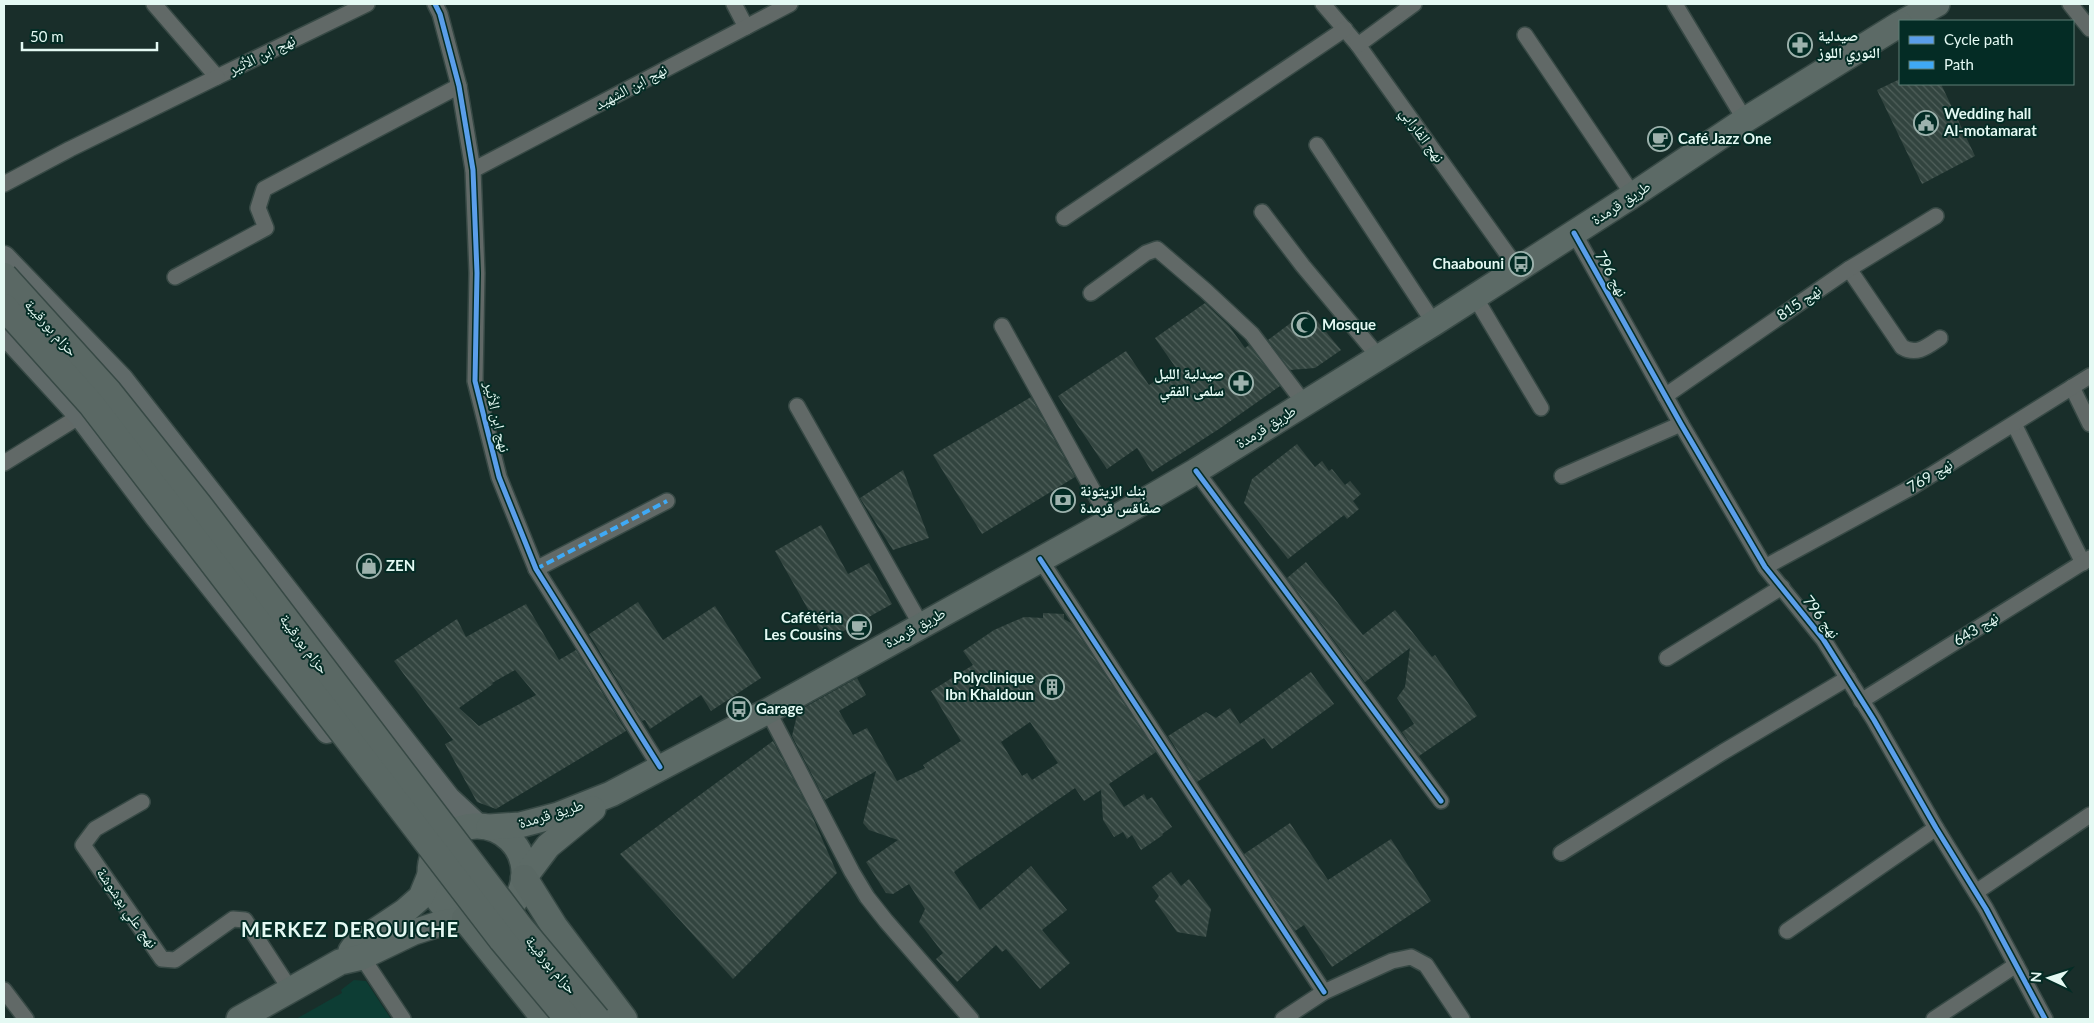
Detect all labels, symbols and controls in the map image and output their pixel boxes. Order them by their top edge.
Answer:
scale bar [22,20,158,52]
legend [1899,20,2074,85]
place label: صيدلية النوري اللوز [1817,26,1880,65]
text: 50 m [30,27,64,45]
street label: نهج ابن الأثير [224,30,299,80]
text: Cycle path [1944,30,2013,48]
pharmacy icon: صيدلية النوري اللوز [1787,32,1813,58]
text: Path [1944,55,1974,73]
street label: نهج ابن الشهيد [591,60,671,114]
street label: نهج الفارابي [1394,103,1449,168]
place label: Wedding hall Al-motamarat [1943,104,2037,139]
public building icon: Wedding hall Al-motamarat [1913,110,1939,136]
cafe icon: Café Jazz One [1647,126,1673,152]
place label: Café Jazz One [1678,129,1771,147]
street label: طريق قرمدة [1587,176,1655,230]
street label: نهج 796 [1590,247,1632,301]
bus stop icon: Chaabouni [1508,251,1534,277]
place label: Chaabouni [1433,254,1504,272]
street label: نهج 815 [1773,281,1825,325]
street label: حزام بورقيبة [20,295,82,361]
mosque icon: Mosque [1291,312,1317,338]
place label: Mosque [1322,315,1376,333]
place label: صيدلية الليل سلمى الفقي [1154,364,1224,403]
pharmacy icon: صيدلية الليل سلمى الفقي [1228,370,1254,396]
street label: نهج ابن الأثير [479,379,515,454]
street label: طريق قرمدة [1232,401,1300,453]
street label: نهج 769 [1904,455,1956,497]
place label: بنك الزيتونة صفاقس قرمدة [1080,481,1161,517]
bank icon: بنك الزيتونة صفاقس قرمدة [1050,487,1076,513]
shop icon: ZEN [356,553,382,579]
place label: ZEN [386,556,415,574]
street label: نهج 796 [1798,591,1844,643]
street label: طريق قرمدة [881,603,949,653]
street label: نهج 643 [1950,607,2002,651]
place label: Cafétéria Les Cousins [764,608,842,643]
street label: حزام بورقيبة [275,610,333,678]
cafe icon: Cafétéria Les Cousins [846,614,872,640]
place label: Polyclinique Ibn Khaldoun [945,668,1034,703]
building icon: Polyclinique Ibn Khaldoun [1039,674,1065,700]
bus stop icon: Garage [726,696,752,722]
place label: Garage [756,699,803,717]
street label: طريق قرمدة [516,795,586,833]
street label: نهج علي بوشوشة [90,864,162,953]
district label: MERKEZ DEROUICHE [241,917,459,941]
street label: حزام بورقيبة [521,932,581,999]
north arrow [2024,953,2074,1003]
text: N [2027,971,2044,983]

